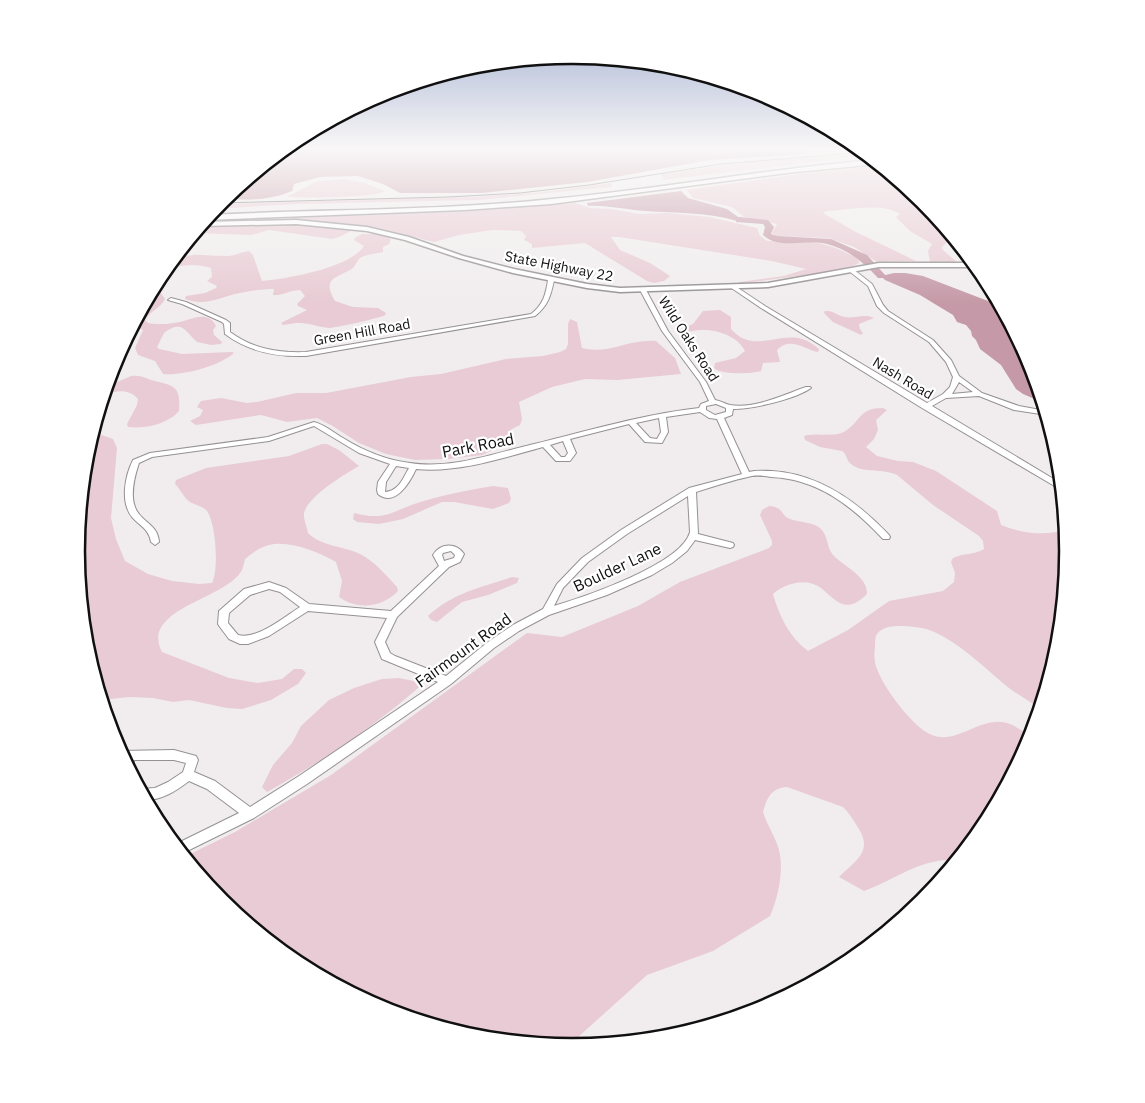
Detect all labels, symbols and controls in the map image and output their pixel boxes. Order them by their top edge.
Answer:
street label: State Highway 22 [503,247,615,285]
street label: Wild Oaks Road [655,293,723,385]
street label: Green Hill Road [312,315,412,349]
street label: Nash Road [869,353,937,403]
street label: Park Road [440,428,516,462]
street label: Boulder Lane [570,538,664,596]
street label: Fairmount Road [411,608,515,692]

